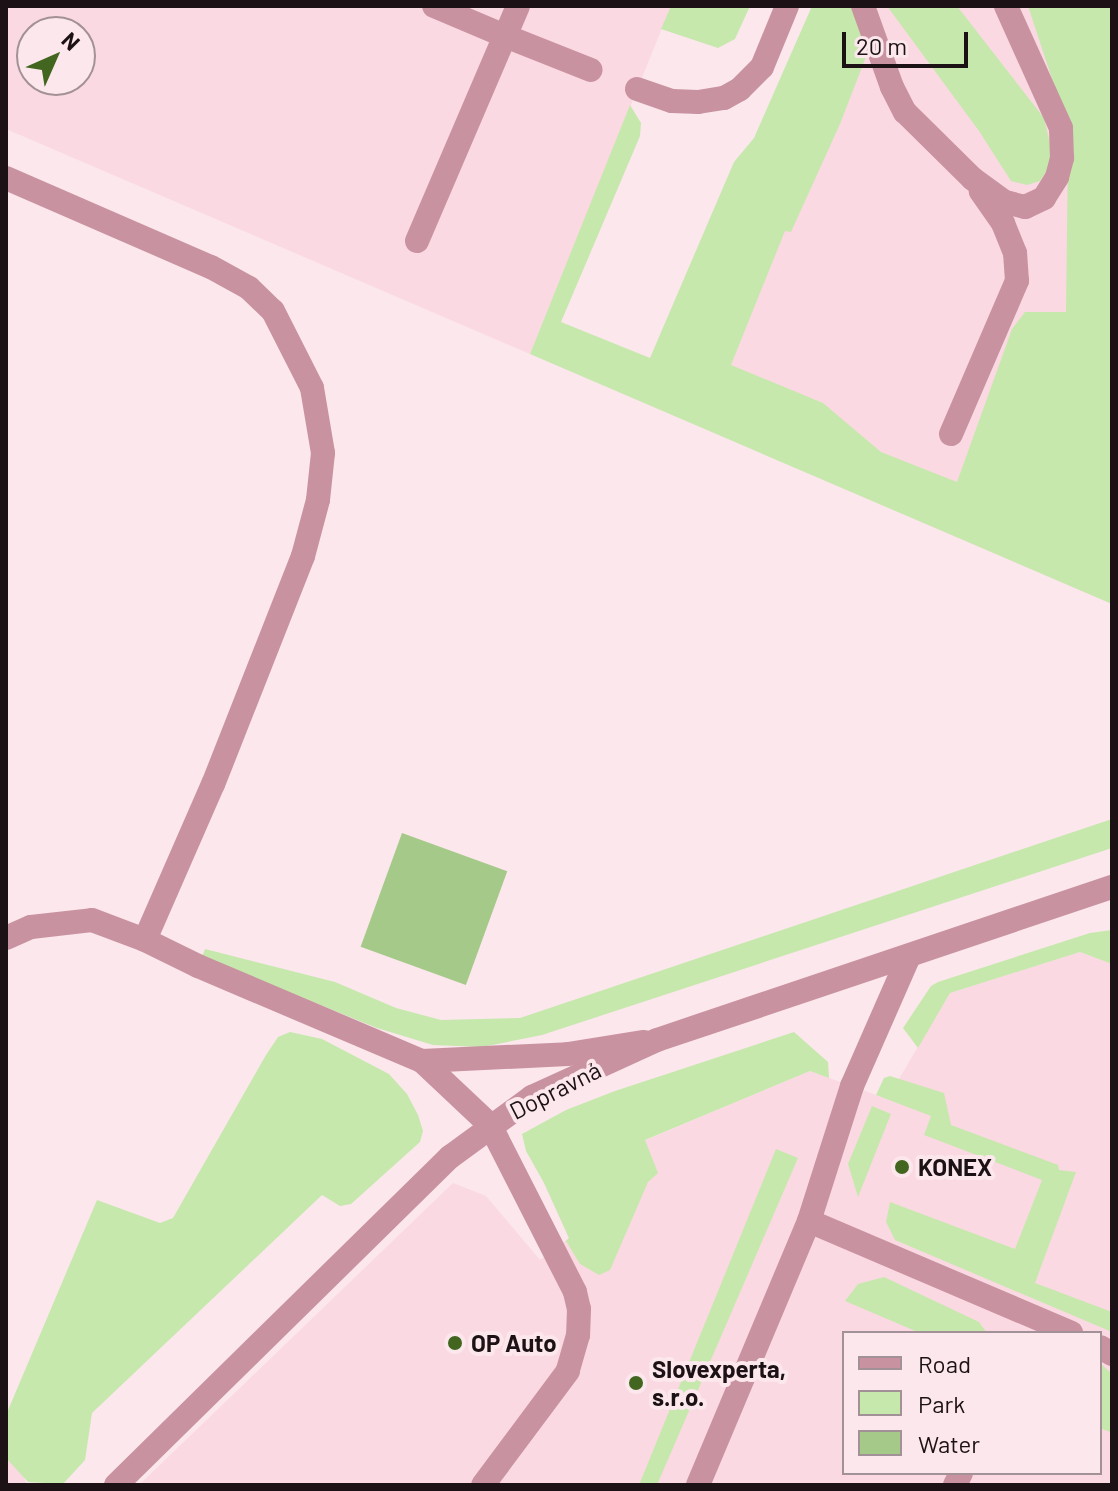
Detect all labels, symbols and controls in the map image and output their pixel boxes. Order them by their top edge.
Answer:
north arrow [16,16,96,96]
scale bar [846,16,972,66]
text: N [57,26,86,55]
text: 20 m [856,31,907,60]
street label: Dopravná [505,1055,605,1125]
place label: KONEX [918,1153,992,1181]
marker: KONEX [893,1158,911,1176]
place label: OP Auto [471,1329,557,1357]
legend [842,1331,1102,1475]
marker: OP Auto [446,1334,464,1352]
text: Road [918,1349,971,1378]
place label: Slovexperta, s.r.o. [652,1355,786,1411]
marker: Slovexperta, s.r.o. [627,1374,645,1392]
text: Park [918,1389,965,1418]
text: Water [918,1429,980,1458]

